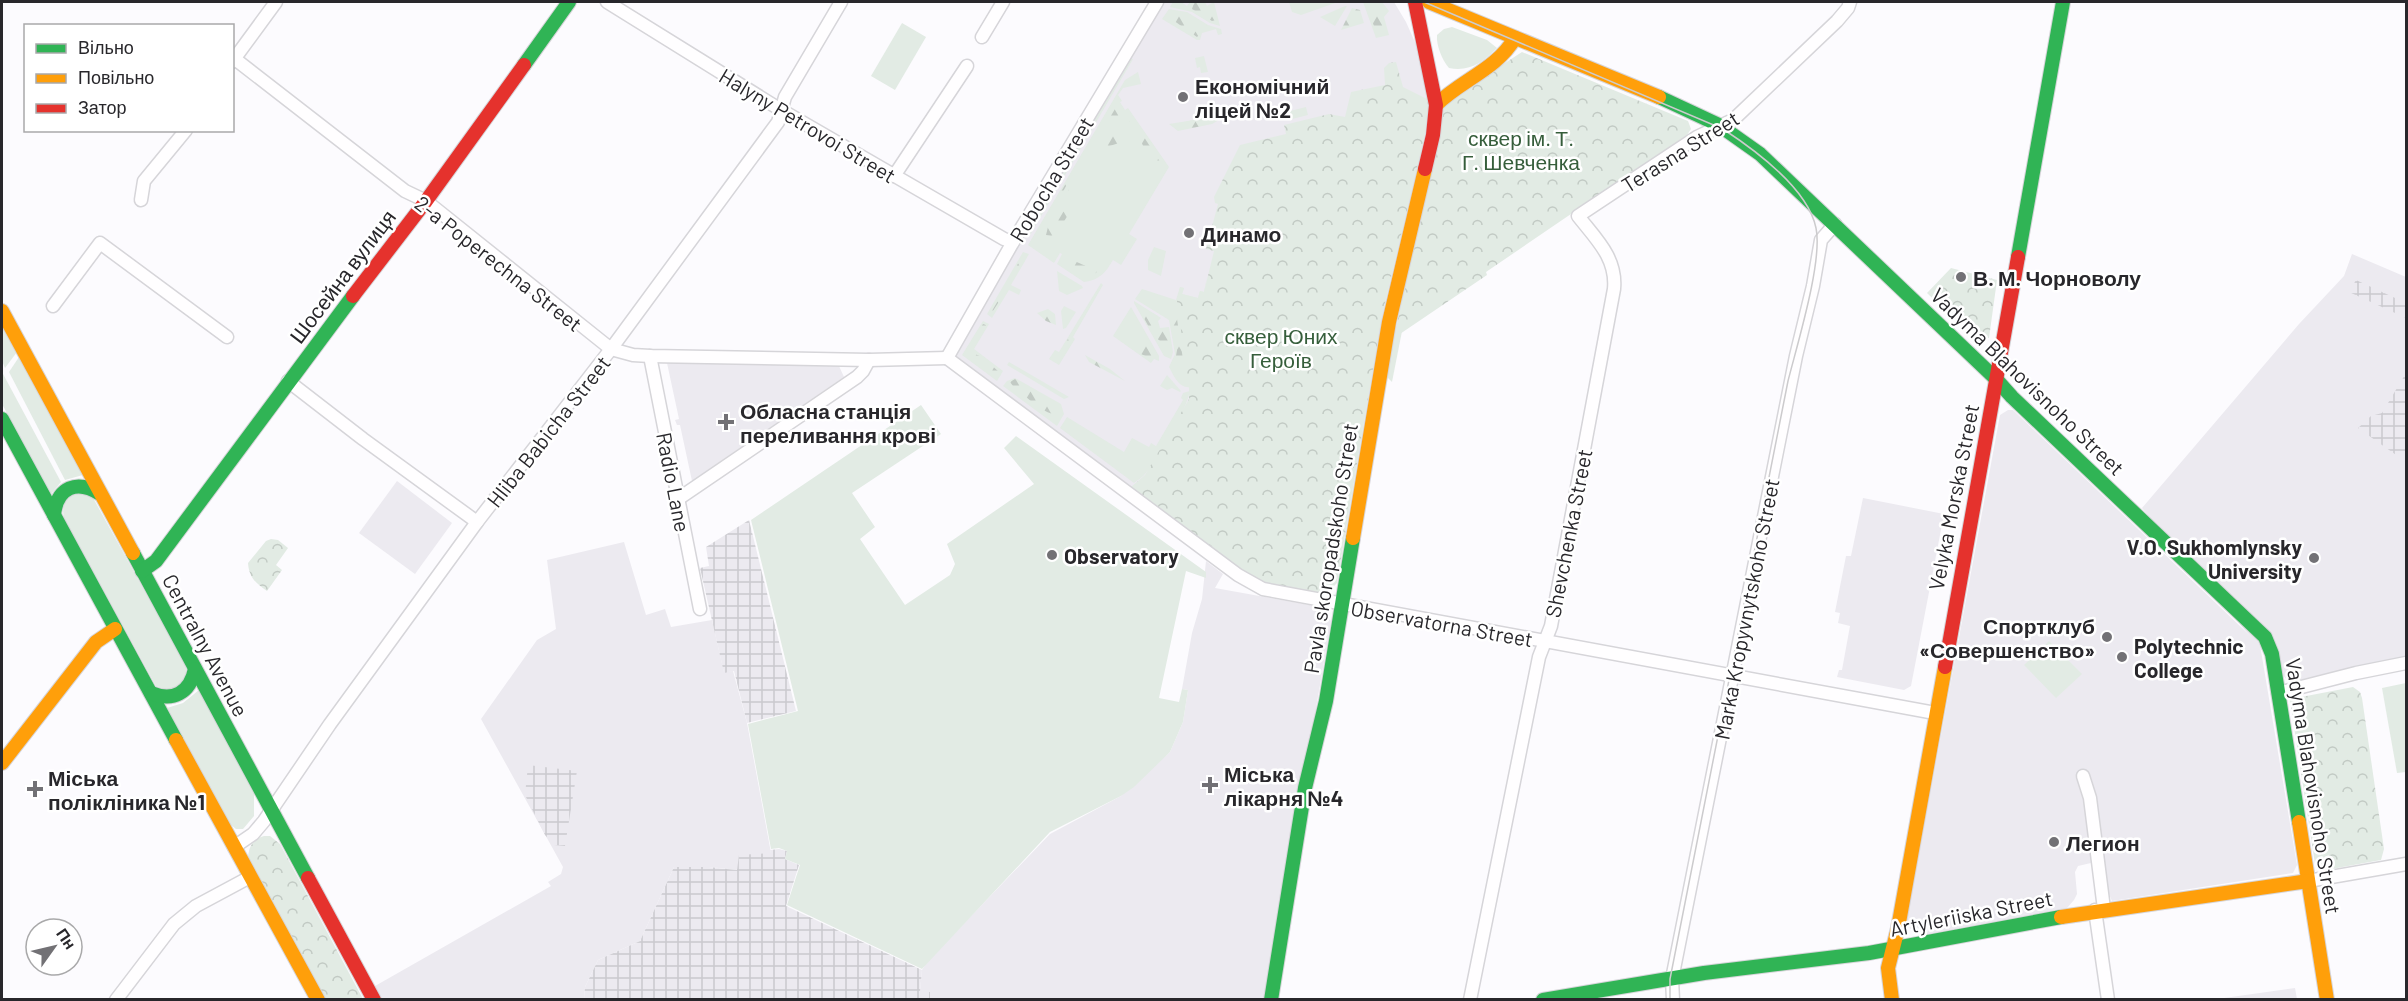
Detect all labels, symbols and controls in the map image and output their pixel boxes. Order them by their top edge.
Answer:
legend [24,24,234,132]
text: Вільно [78,36,134,58]
street label: Halyny Petrovoi Street [715,62,901,188]
text: Повільно [78,66,154,88]
place label: Економічний ліцей №2 [1195,73,1329,122]
marker: Економічний ліцей №2 [1176,90,1190,104]
text: Затор [78,96,127,118]
street label: Terasna Street [1617,105,1743,197]
street label: Robocha Street [1004,112,1098,246]
park label: сквер ім. Т. Г. Шевченка [1462,125,1580,174]
street label: 2-a Poperechna Street [410,190,588,336]
street label: Шосейна вулиця [284,204,400,348]
place label: Динамо [1201,221,1281,246]
marker: Динамо [1182,226,1196,240]
place label: В. М. Чорноволу [1973,265,2141,290]
marker: В. М. Чорноволу [1954,270,1968,284]
street label: Vadyma Blahovisnoho Street [1926,282,2130,480]
park label: сквер Юних Героїв [1224,323,1338,372]
street label: Hliba Babicha Street [481,350,615,512]
place label: Обласна станція переливання крові [740,398,936,447]
street label: Velyka Morska Street [1923,402,1983,592]
marker: Обласна станція переливання крові [717,413,735,431]
street label: Pavla skoropadskoho Street [1298,421,1362,675]
street label: Radio Lane [652,430,696,534]
street label: Shevchenka Street [1539,447,1597,619]
street label: Marka Kropyvnytskoho Street [1708,476,1784,742]
place label: V.O. Sukhomlynsky University [2126,534,2302,583]
place label: Observatory [1064,543,1179,568]
marker: Observatory [1045,548,1059,562]
marker: V.O. Sukhomlynsky University [2307,551,2321,565]
street label: Centralny Avenue [158,569,254,721]
street label: Observatorna Street [1349,595,1535,651]
place label: Спортклуб «Совершенство» [1919,613,2095,662]
marker: Спортклуб «Совершенство» [2100,630,2114,644]
place label: Polytechnic College [2134,633,2244,682]
marker: Polytechnic College [2115,650,2129,664]
street label: Vadyma Blahovisnoho Street [2281,656,2347,916]
place label: Міська лікарня №4 [1224,761,1343,810]
place label: Міська полікліника №1 [48,765,205,814]
marker: Міська лікарня №4 [1201,776,1219,794]
marker: Міська полікліника №1 [26,780,44,798]
place label: Легион [2066,830,2140,855]
marker: Легион [2047,835,2061,849]
street label: Artyleriiska Street [1888,885,2054,941]
north arrow [24,917,84,977]
text: Пн [53,924,81,952]

